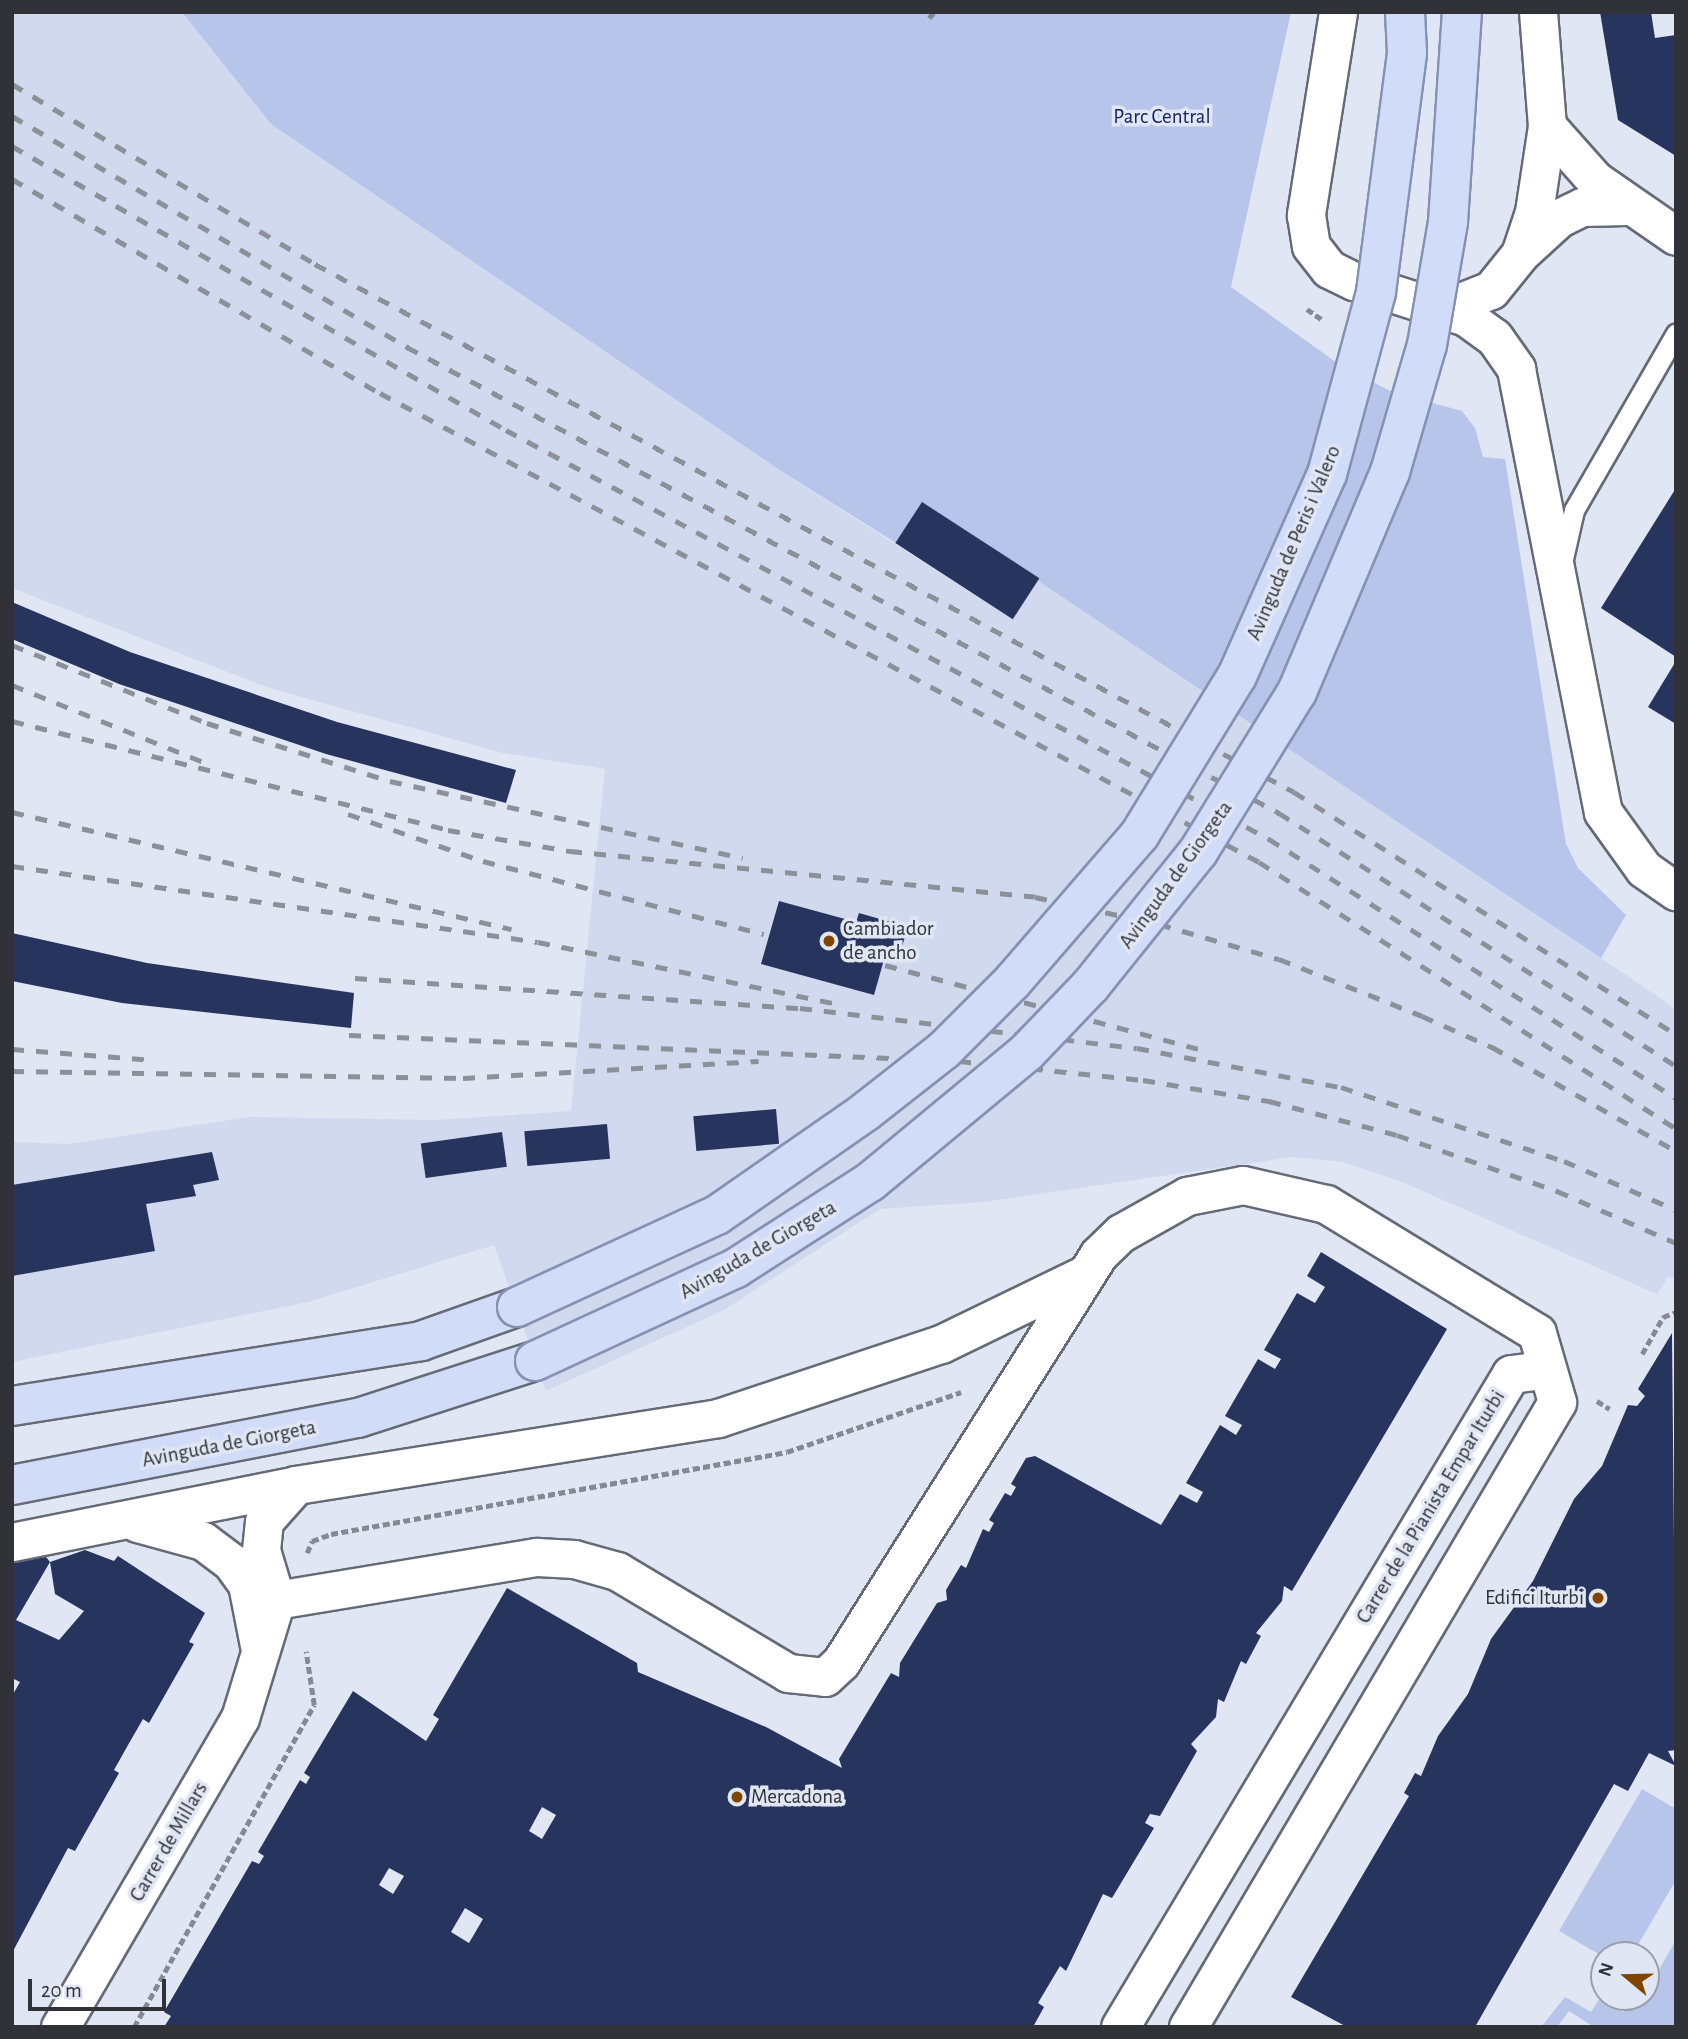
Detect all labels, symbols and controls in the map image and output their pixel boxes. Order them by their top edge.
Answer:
park label: Parc Central [1113,104,1211,130]
street label: Avinguda de Peris i Valero [1242,442,1346,644]
street label: Avinguda de Giorgeta [1114,796,1238,954]
place label: Cambiador de ancho [843,916,934,966]
marker: Cambiador de ancho [821,933,837,949]
street label: Avinguda de Giorgeta [675,1195,841,1305]
street label: Carrer de la Pianista Empar Iturbi [1351,1386,1511,1628]
street label: Avinguda de Giorgeta [140,1415,318,1473]
place label: Edifici Iturbi [1485,1585,1584,1611]
marker: Edifici Iturbi [1590,1590,1606,1606]
street label: Carrer de Millars [125,1778,213,1906]
place label: Mercadona [751,1784,843,1810]
marker: Mercadona [729,1789,745,1805]
north arrow [1590,1941,1660,2011]
text: N [1595,1960,1618,1979]
scale bar [32,1966,170,2010]
text: 20 m [41,1980,82,2001]

